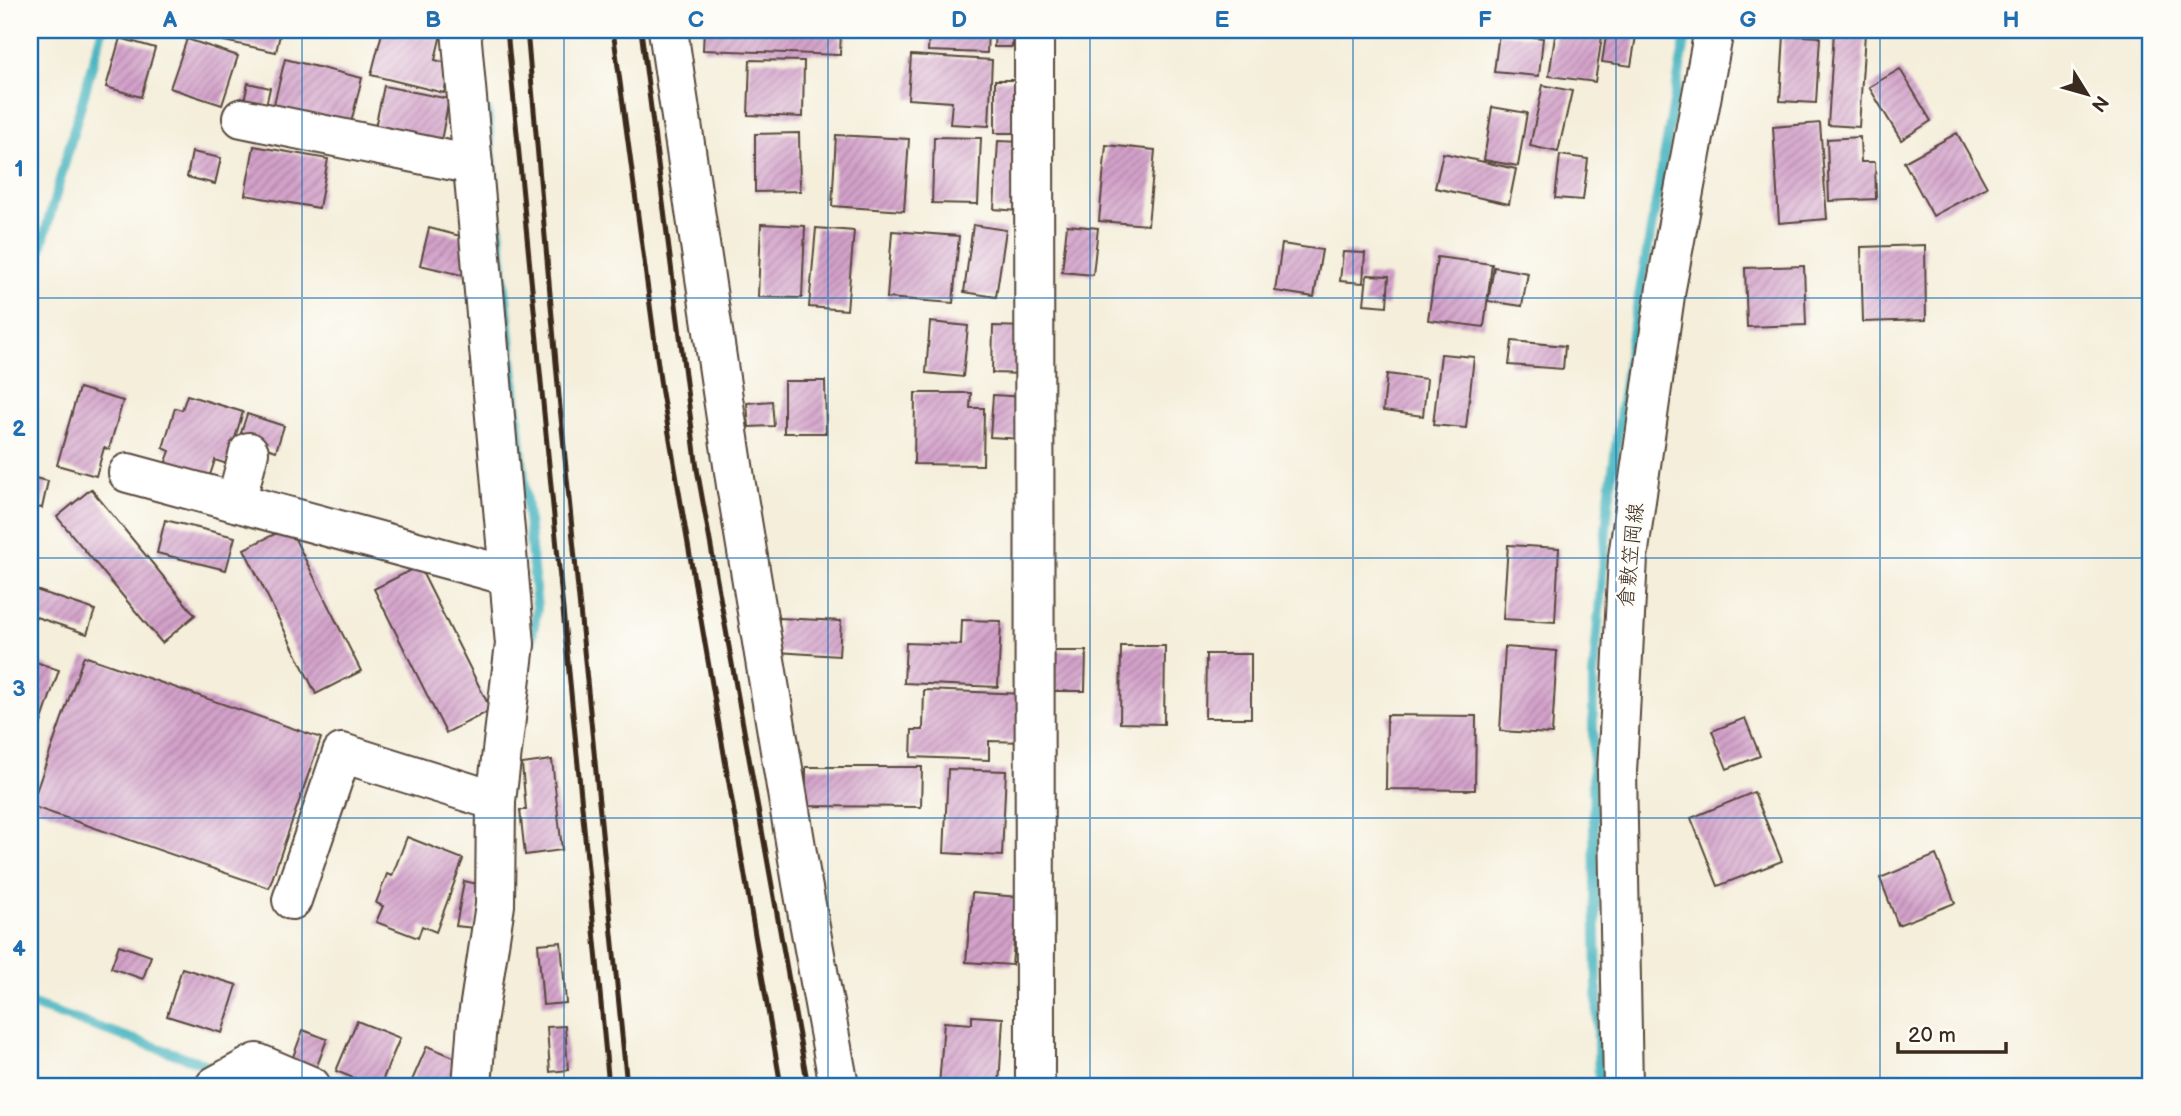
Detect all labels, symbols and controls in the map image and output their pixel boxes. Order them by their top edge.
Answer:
text: A [162,6,178,34]
text: B [425,6,441,34]
text: C [688,6,704,34]
text: D [951,6,967,34]
text: E [1215,6,1230,34]
text: F [1478,6,1492,34]
text: G [1740,6,1757,34]
text: H [2002,6,2020,34]
north arrow [2052,60,2122,130]
text: N [2086,91,2113,116]
text: 1 [14,155,24,183]
text: 2 [12,415,26,443]
street label: 倉敷笠岡線 [1613,501,1649,609]
text: 3 [12,675,26,703]
text: 4 [12,935,26,963]
scale bar [1898,1011,2006,1055]
text: 20 m [1908,1023,1956,1048]

